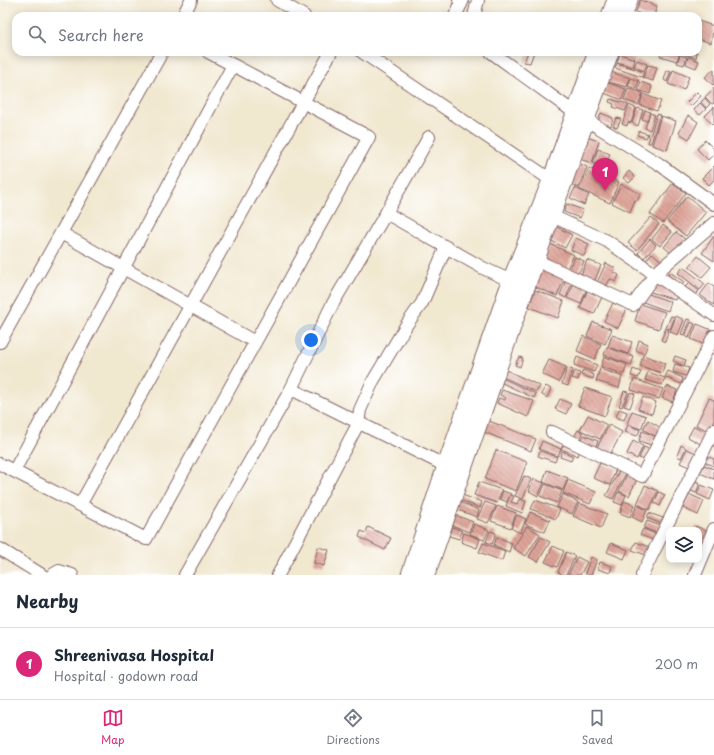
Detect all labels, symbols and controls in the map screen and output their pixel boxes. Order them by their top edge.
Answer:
search box [12,12,702,56]
icon: search [26,23,48,45]
text: Search here [58,23,144,46]
pin: 1 [592,158,618,191]
your location [301,330,321,350]
map controls [666,527,702,563]
button: layers [666,527,702,563]
text: Nearby [16,588,78,614]
text: Shreenivasa Hospital [54,643,214,666]
text: 1 [26,654,32,673]
text: 200 m [655,654,698,673]
text: Hospital · godown road [54,666,198,685]
tab: Map [101,707,124,748]
tab: Directions [326,707,380,748]
tab: Saved [582,707,613,748]

